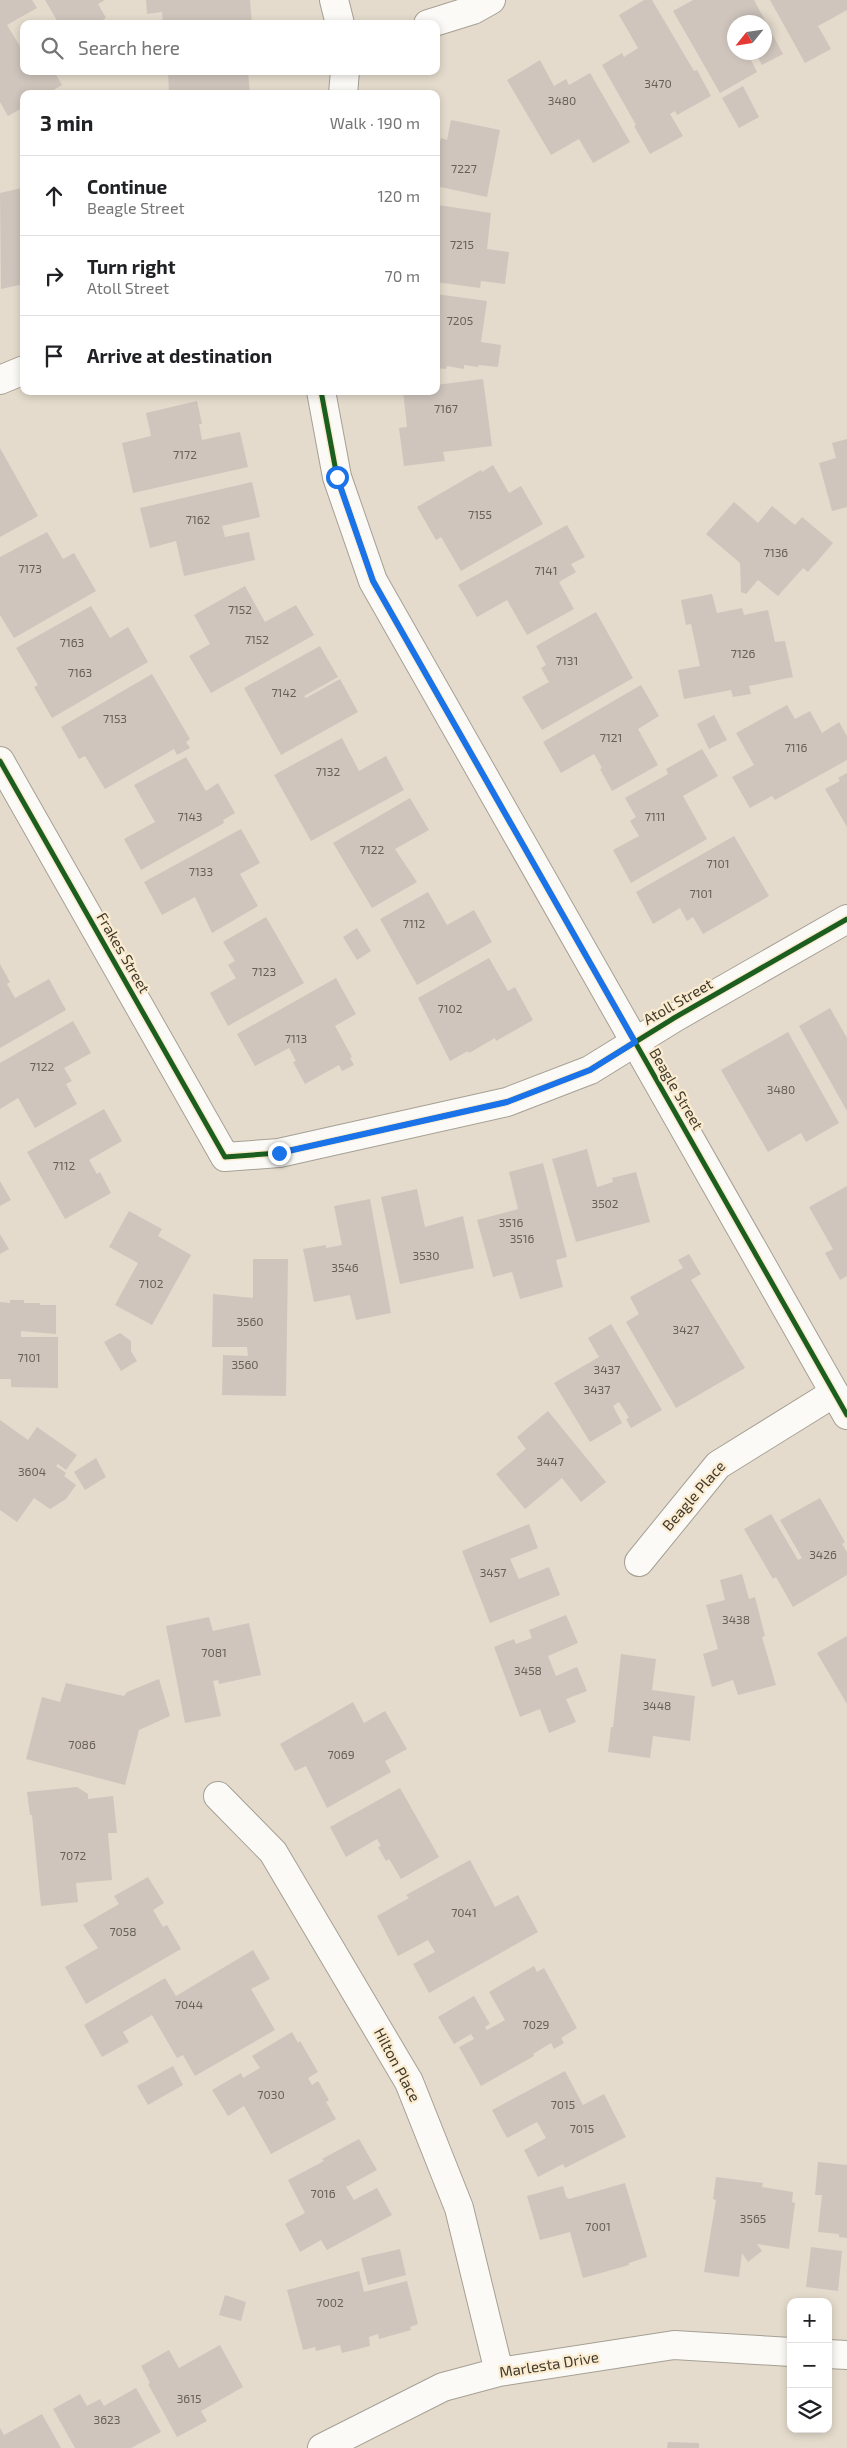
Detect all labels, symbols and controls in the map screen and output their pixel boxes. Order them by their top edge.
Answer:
north arrow [727,15,772,60]
search box [20,20,440,75]
icon: search [38,34,66,62]
text: Search here [78,36,180,59]
house number: 3470 [644,76,672,90]
house number: 3480 [548,93,576,107]
text: 3 min [40,110,93,135]
text: Walk · 190 m [330,113,420,132]
house number: 7227 [451,161,477,175]
text: Continue [87,175,167,198]
icon: ahead [40,182,68,210]
text: 120 m [377,186,420,205]
text: Beagle Street [87,198,185,217]
house number: 7215 [450,237,474,251]
text: Turn right [87,255,175,278]
icon: right [40,262,68,290]
text: 70 m [385,266,420,285]
text: Atoll Street [87,278,169,297]
house number: 7205 [447,313,473,327]
icon: arrive [40,342,68,370]
text: Arrive at destination [87,344,272,367]
house number: 7167 [434,401,458,415]
house number: 7172 [173,447,197,461]
route start [326,466,349,489]
house number: 7155 [468,507,492,521]
house number: 7162 [186,512,211,526]
house number: 7136 [764,545,788,559]
house number: 7173 [18,561,42,575]
house number: 7141 [534,563,558,577]
house number: 7152 [228,602,252,616]
house number: 7152 [245,632,269,646]
house number: 7163 [60,635,84,649]
house number: 7126 [731,646,755,660]
house number: 7131 [556,653,578,667]
house number: 7163 [68,665,92,679]
house number: 7142 [271,685,297,699]
house number: 7153 [103,711,127,725]
house number: 7121 [600,730,622,744]
house number: 7116 [785,740,807,754]
house number: 7132 [316,764,340,778]
house number: 7143 [178,809,202,823]
house number: 7111 [645,809,665,823]
house number: 7122 [360,842,384,856]
house number: 7101 [707,856,729,870]
house number: 7133 [189,864,213,878]
house number: 7101 [690,886,712,900]
street label: Frakes Street [94,909,154,996]
house number: 7112 [403,916,425,930]
house number: 7123 [252,964,276,978]
street label: Atoll Street [640,974,716,1028]
house number: 7102 [438,1001,463,1015]
house number: 7113 [285,1031,307,1045]
street label: Beagle Street [646,1044,708,1133]
house number: 7122 [30,1059,54,1073]
house number: 3480 [767,1082,795,1096]
route end [268,1142,291,1165]
house number: 7112 [53,1158,75,1172]
house number: 3502 [591,1196,619,1210]
house number: 3516 [499,1215,524,1229]
house number: 3516 [510,1231,535,1245]
house number: 3530 [412,1248,440,1262]
house number: 3546 [331,1260,359,1274]
house number: 7102 [139,1276,164,1290]
house number: 3560 [236,1314,264,1328]
house number: 3427 [673,1322,699,1336]
house number: 7101 [18,1350,40,1364]
house number: 3560 [231,1357,259,1371]
house number: 3437 [594,1362,620,1376]
house number: 3437 [584,1382,610,1396]
house number: 3447 [536,1454,564,1468]
street label: Beagle Place [658,1457,728,1534]
house number: 3604 [18,1464,46,1478]
house number: 3426 [809,1547,837,1561]
house number: 3457 [480,1565,506,1579]
house number: 3438 [722,1612,750,1626]
house number: 7081 [201,1645,227,1659]
house number: 3458 [514,1663,542,1677]
house number: 3448 [643,1698,671,1712]
house number: 7086 [68,1737,96,1751]
house number: 7069 [327,1747,355,1761]
house number: 7072 [60,1848,86,1862]
house number: 7041 [451,1905,477,1919]
house number: 7058 [109,1924,137,1938]
house number: 7044 [175,1997,203,2011]
house number: 7029 [523,2017,550,2031]
street label: Hilton Place [371,2024,425,2105]
house number: 7030 [257,2087,285,2101]
house number: 7015 [551,2097,575,2111]
house number: 7015 [570,2121,594,2135]
house number: 7016 [310,2186,336,2200]
house number: 3565 [740,2211,766,2225]
house number: 7001 [585,2219,611,2233]
house number: 7002 [316,2295,344,2309]
map controls [787,2298,832,2433]
button: + [787,2298,832,2343]
button: − [787,2343,832,2388]
street label: Marlesta Drive [498,2347,600,2381]
button: layers [787,2388,832,2433]
house number: 3615 [177,2391,201,2405]
house number: 3623 [94,2412,120,2426]

